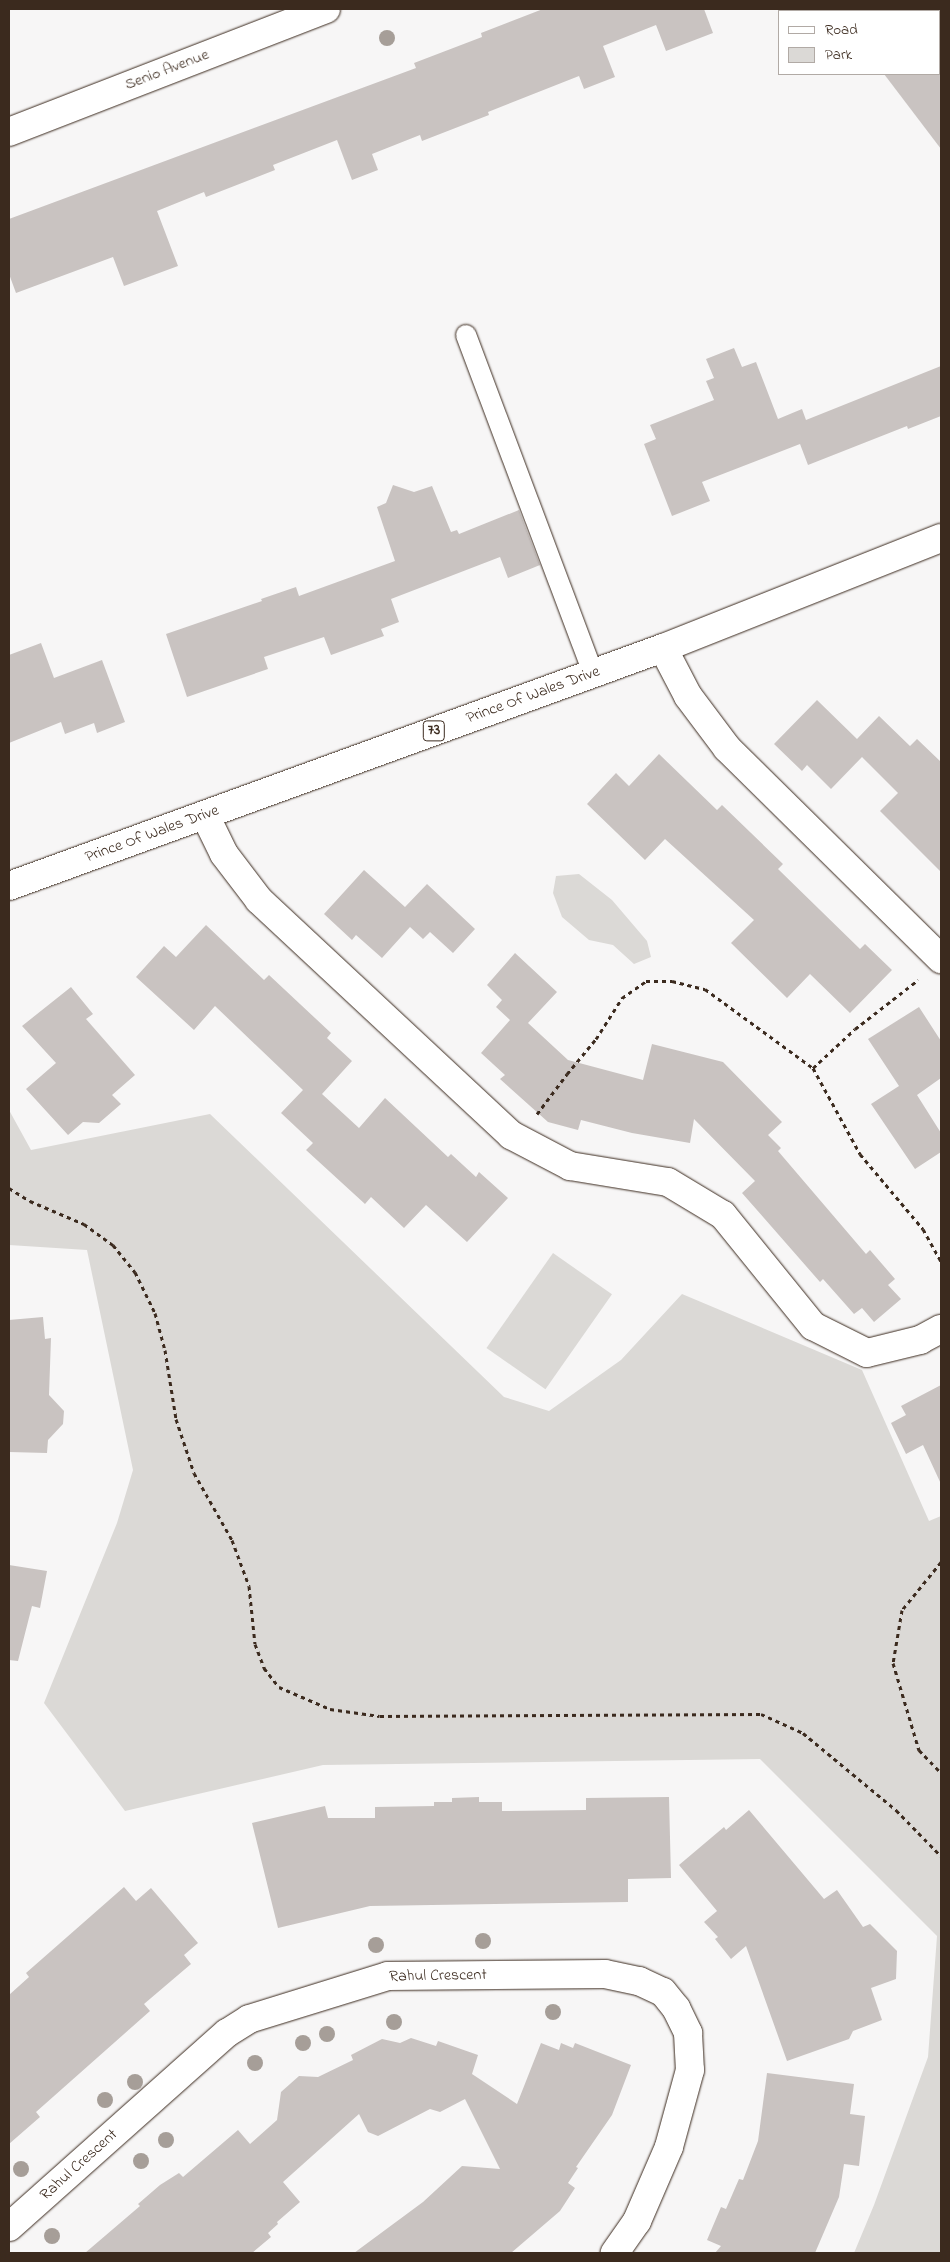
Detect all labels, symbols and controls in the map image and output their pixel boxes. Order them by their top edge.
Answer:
legend [778,10,940,75]
text: Road [825,19,858,41]
text: Park [825,44,852,66]
street label: Senio Avenue [122,45,212,95]
street label: Prince Of Wales Drive [464,662,602,728]
road number: 73 [423,718,445,744]
street label: Prince Of Wales Drive [83,801,221,867]
street label: Rahul Crescent [389,1966,487,1986]
street label: Rahul Crescent [36,2125,122,2205]

